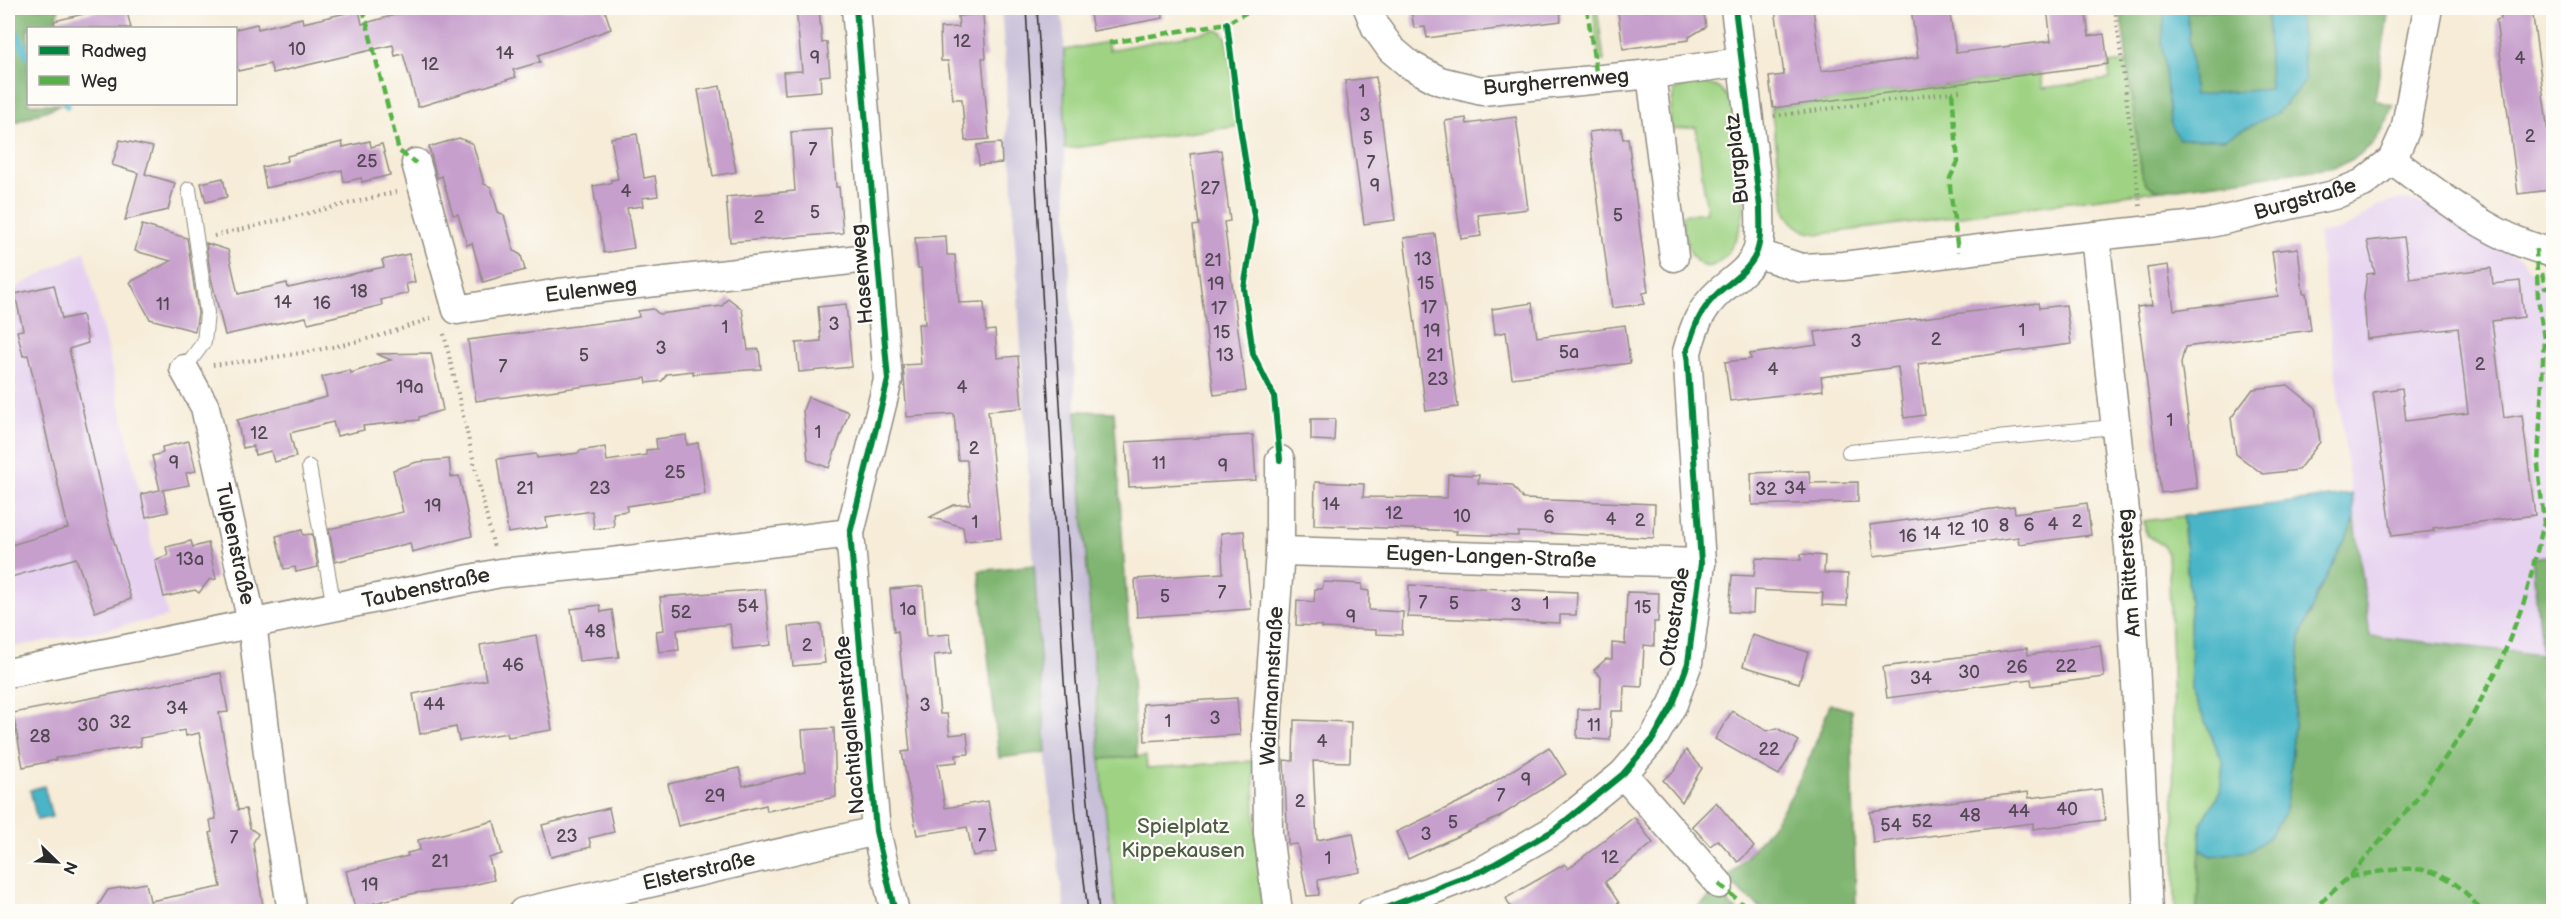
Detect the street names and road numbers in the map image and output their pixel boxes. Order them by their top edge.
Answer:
street label: Burgherrenweg [1482,63,1630,101]
street label: Burgplatz [1720,112,1754,205]
street label: Burgstraße [2251,172,2359,226]
street label: Hasenweg [845,223,879,325]
street label: Eulenweg [544,272,638,308]
street label: Tulpenstraße [210,481,260,607]
street label: Am Rittersteg [2112,508,2146,638]
street label: Eugen-Langen-Straße [1385,541,1597,573]
street label: Taubenstraße [360,562,492,614]
street label: Ottostraße [1655,566,1695,668]
street label: Waidmannstraße [1255,606,1289,766]
street label: Nachtigallenstraße [830,635,870,815]
street label: Elsterstraße [640,846,758,896]

